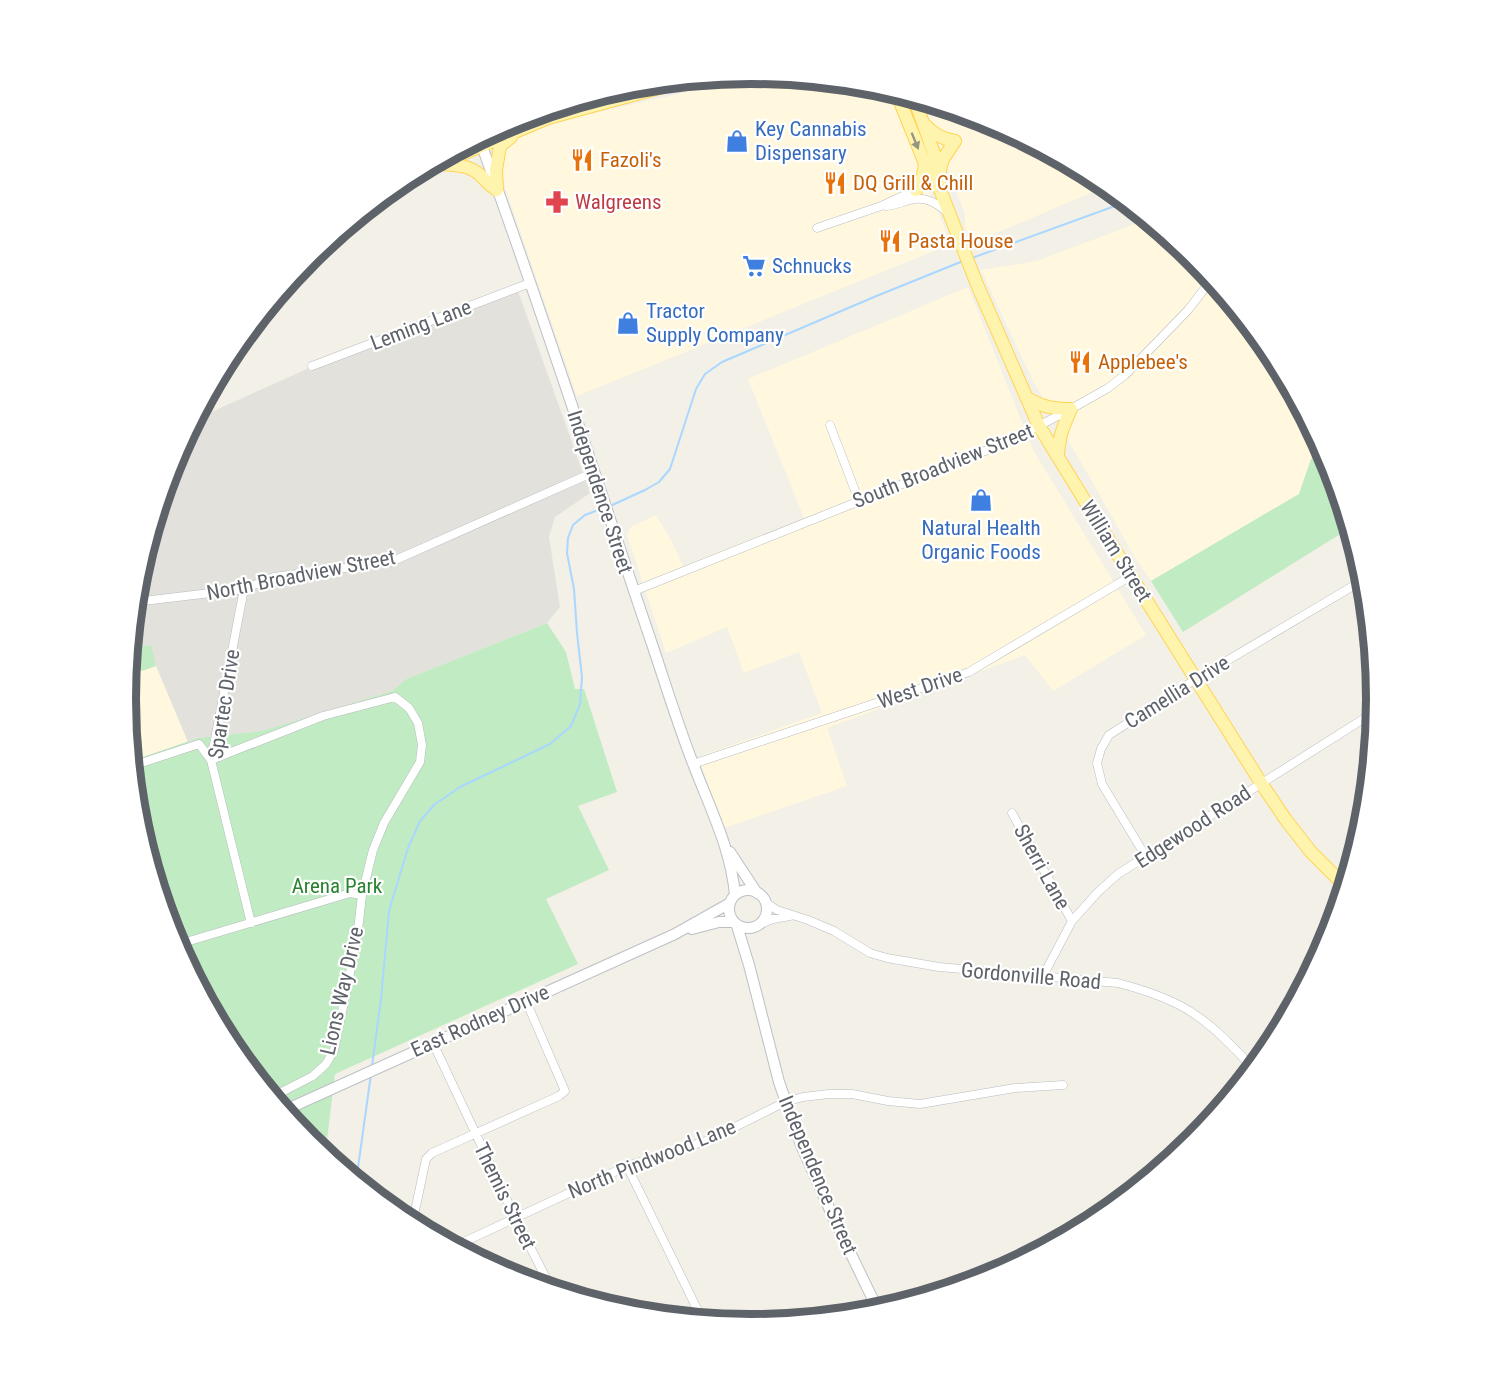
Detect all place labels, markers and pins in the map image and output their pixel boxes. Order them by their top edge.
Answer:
place label: Key Cannabis Dispensary [755,117,867,165]
shop icon: Key Cannabis Dispensary [724,128,750,154]
restaurant icon: Fazoli's [569,147,595,173]
place label: Fazoli's [600,148,661,172]
restaurant icon: DQ Grill & Chill [822,170,848,196]
place label: DQ Grill & Chill [853,171,973,195]
pharmacy icon: Walgreens [544,189,570,215]
place label: Walgreens [575,190,662,214]
restaurant icon: Pasta House [877,228,903,254]
place label: Pasta House [908,229,1014,253]
supermarket icon: Schnucks [741,253,767,279]
place label: Schnucks [772,254,852,278]
place label: Tractor Supply Company [646,299,784,347]
shop icon: Tractor Supply Company [615,310,641,336]
restaurant icon: Applebee's [1067,349,1093,375]
place label: Applebee's [1098,350,1188,374]
shop icon: Natural Health Organic Foods [968,487,994,513]
place label: Natural Health Organic Foods [921,516,1041,564]

